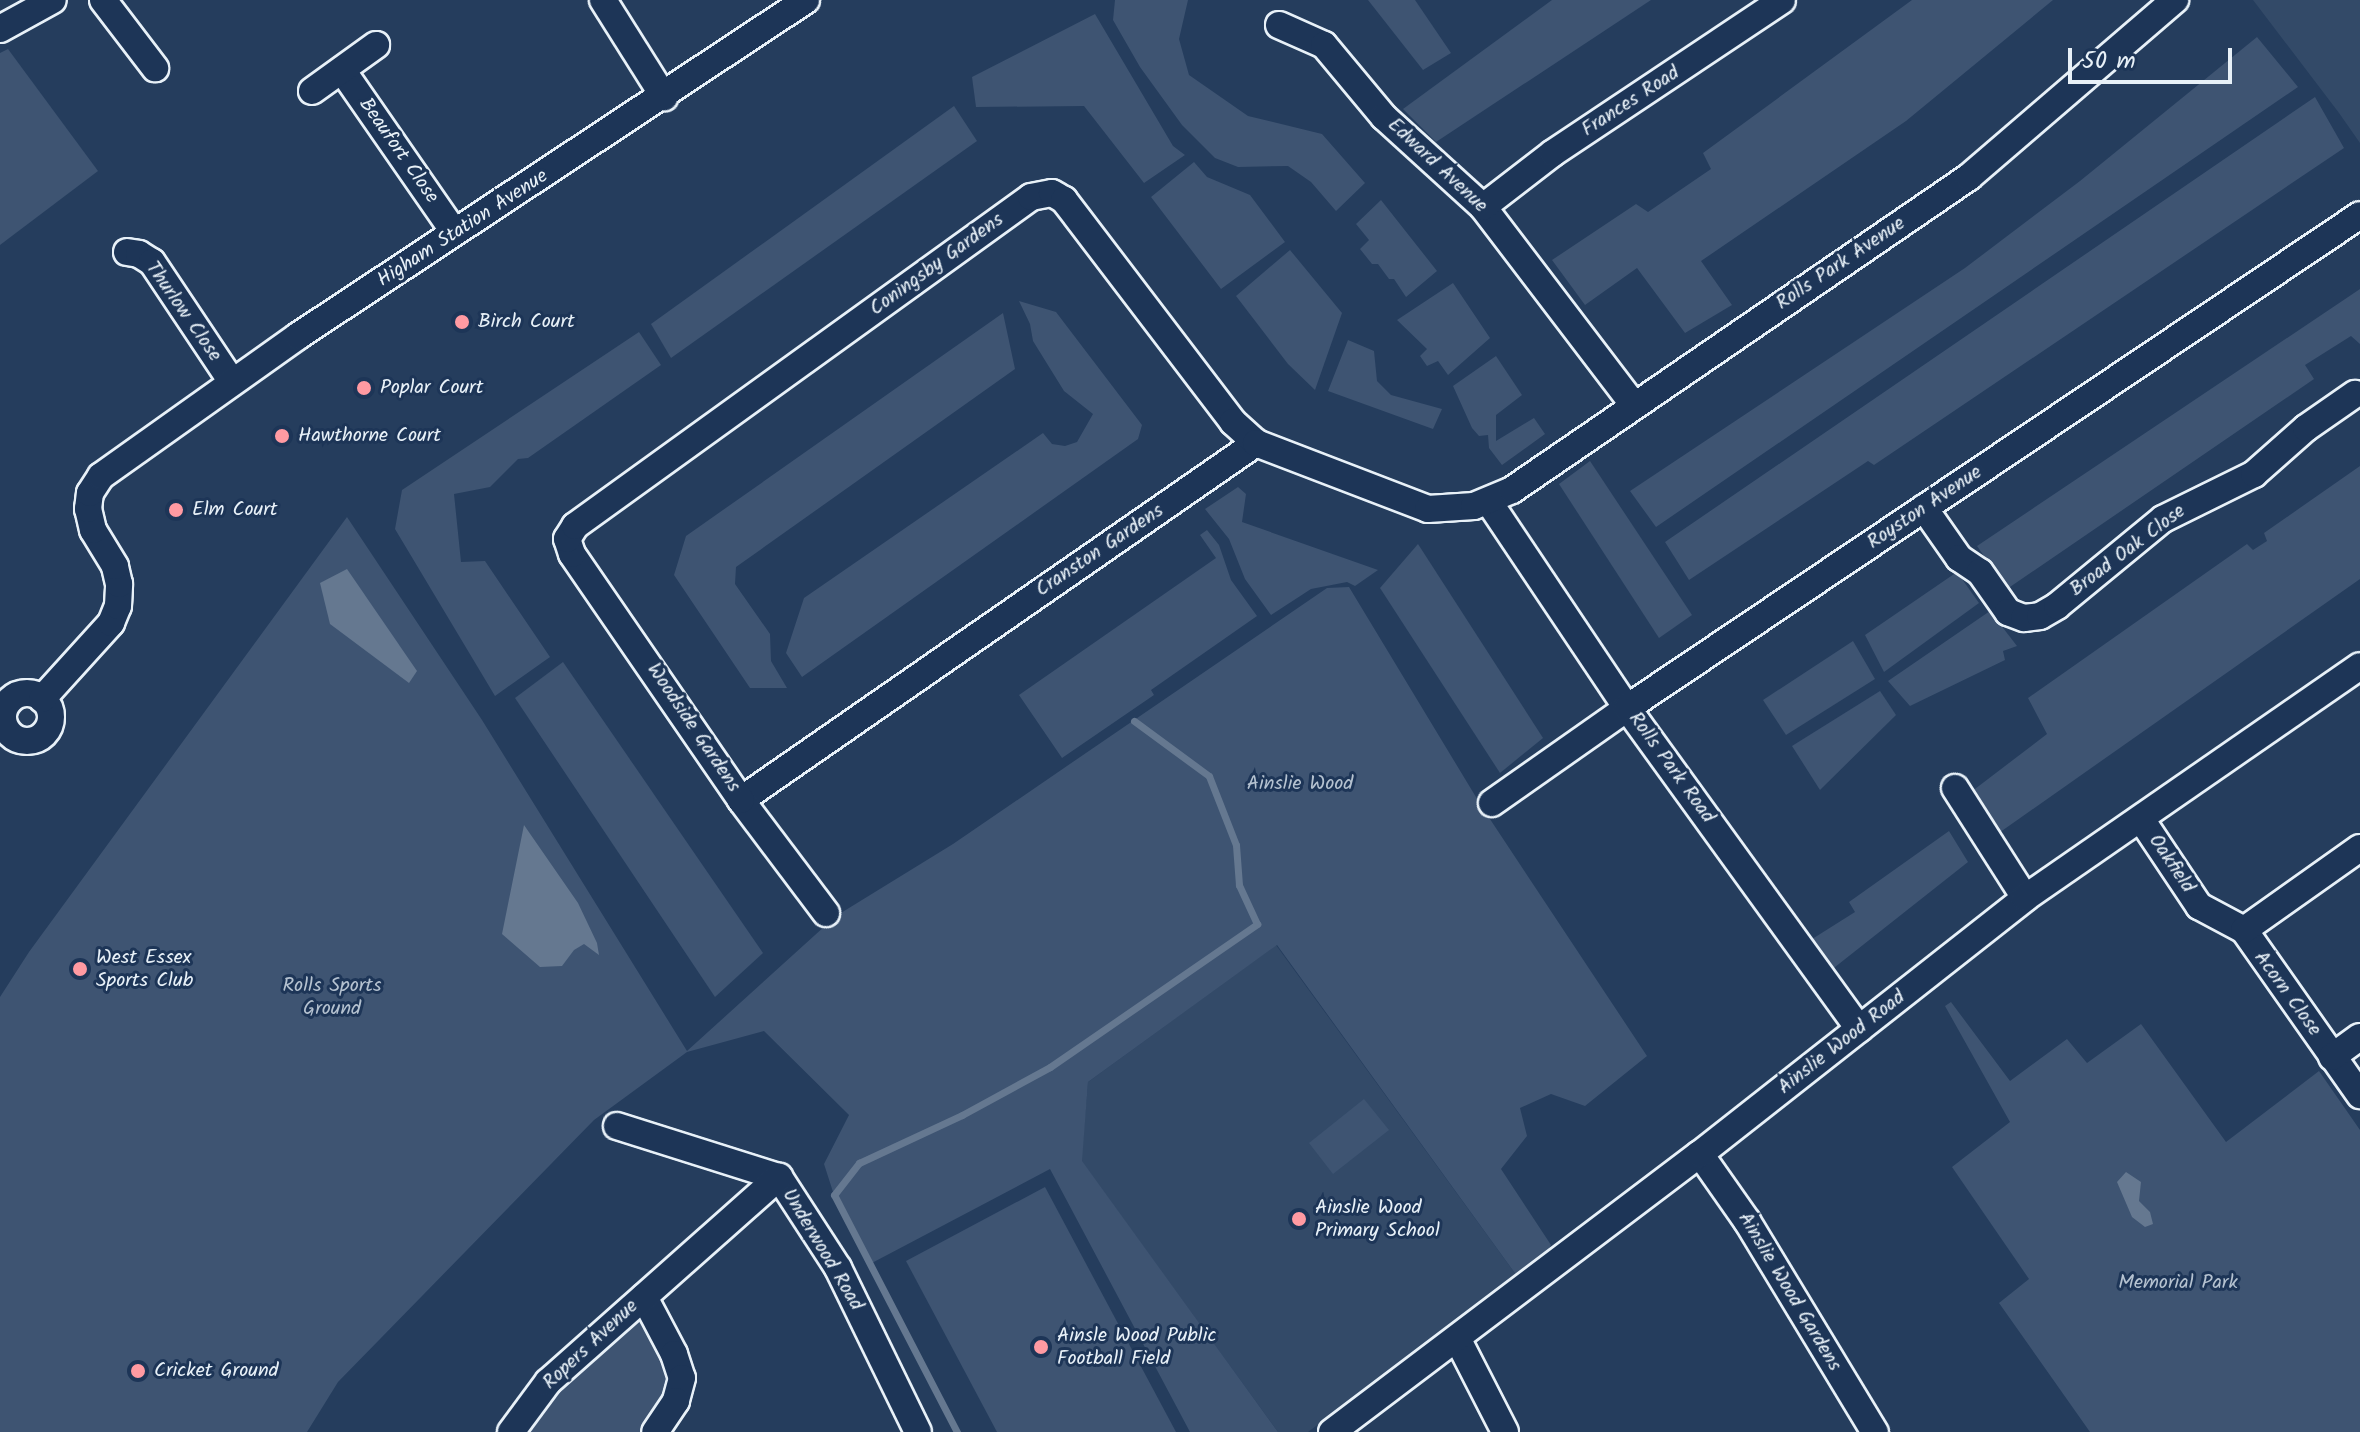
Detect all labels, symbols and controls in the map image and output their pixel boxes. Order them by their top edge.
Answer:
scale bar [2072,32,2236,82]
text: 50 m [2082,42,2136,81]
street label: Frances Road [1578,62,1684,142]
street label: Beaufort Close [353,94,443,208]
street label: Edward Avenue [1382,114,1492,218]
street label: Higham Station Avenue [373,165,553,293]
street label: Coningsby Gardens [865,208,1009,322]
street label: Rolls Park Avenue [1772,212,1910,316]
street label: Thurlow Close [140,257,226,367]
place label: Birch Court [478,310,575,334]
marker: Birch Court [453,313,471,331]
place label: Poplar Court [380,376,483,400]
marker: Poplar Court [355,379,373,397]
place label: Hawthorne Court [298,424,441,448]
marker: Hawthorne Court [273,427,291,445]
street label: Royston Avenue [1863,461,1987,555]
place label: Elm Court [192,498,278,522]
street label: Cranston Gardens [1032,499,1168,603]
street label: Broad Oak Close [2066,500,2190,602]
marker: Elm Court [167,501,185,519]
street label: Woodside Gardens [641,659,745,797]
street label: Rolls Park Road [1623,708,1719,828]
park label: Ainslie Wood [1247,772,1353,796]
street label: Oakfield [2143,830,2199,898]
place label: West Essex Sports Club [96,946,193,993]
street label: Acorn Close [2248,947,2326,1041]
marker: West Essex Sports Club [71,960,89,978]
park label: Rolls Sports Ground [282,975,382,1022]
street label: Ainslie Wood Road [1774,986,1910,1100]
street label: Underwood Road [776,1185,868,1315]
place label: Ainslie Wood Primary School [1315,1196,1440,1243]
street label: Ainslie Wood Gardens [1732,1208,1846,1376]
marker: Ainslie Wood Primary School [1290,1210,1308,1228]
park label: Memorial Park [2118,1271,2238,1295]
street label: Ropers Avenue [538,1295,644,1395]
place label: Ainsle Wood Public Football Field [1057,1324,1216,1371]
marker: Ainsle Wood Public Football Field [1032,1338,1050,1356]
place label: Cricket Ground [154,1359,279,1383]
marker: Cricket Ground [129,1362,147,1380]

